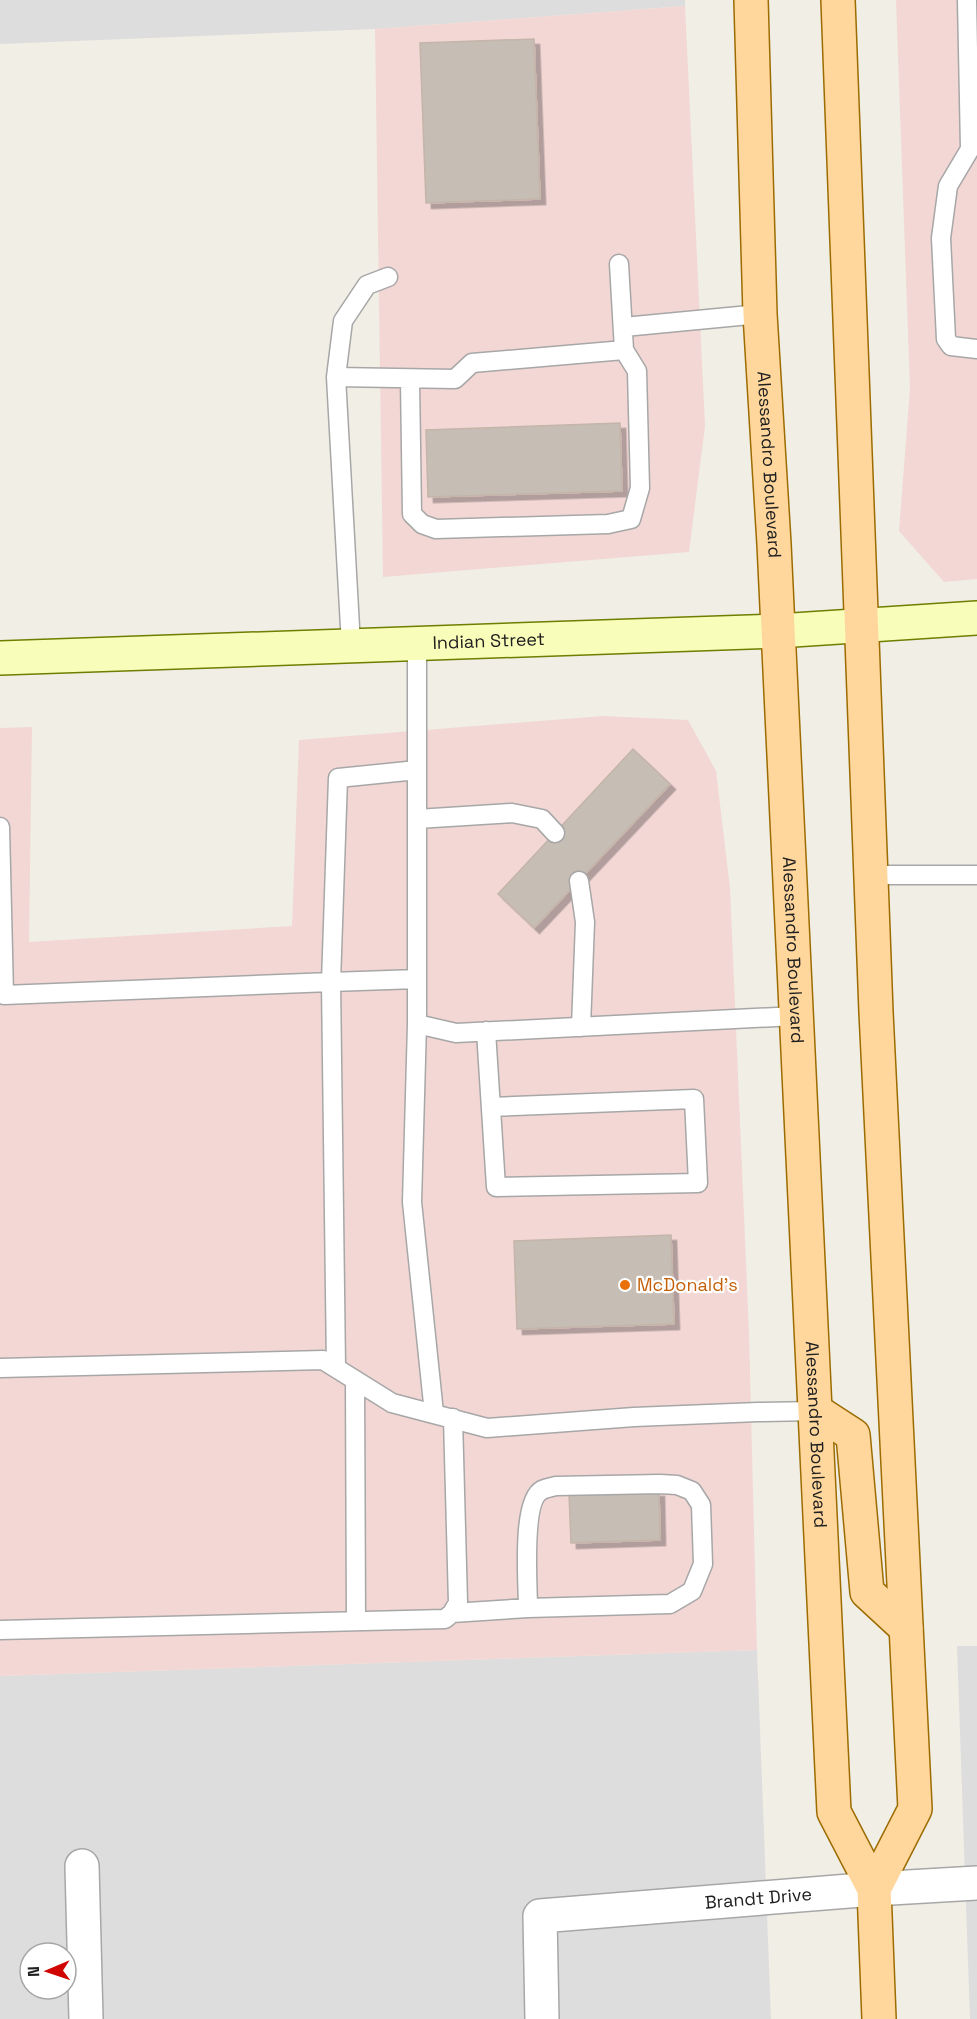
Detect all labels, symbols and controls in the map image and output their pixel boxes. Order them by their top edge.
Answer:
street label: Alessandro Boulevard [752,370,787,559]
street label: Indian Street [432,627,545,654]
street label: Alessandro Boulevard [778,856,810,1044]
place label: McDonald's [637,1273,738,1296]
marker: McDonald's [618,1278,632,1292]
street label: Alessandro Boulevard [801,1340,833,1528]
street label: Brandt Drive [704,1882,813,1914]
north arrow [18,1941,78,2001]
text: N [23,1966,44,1977]

